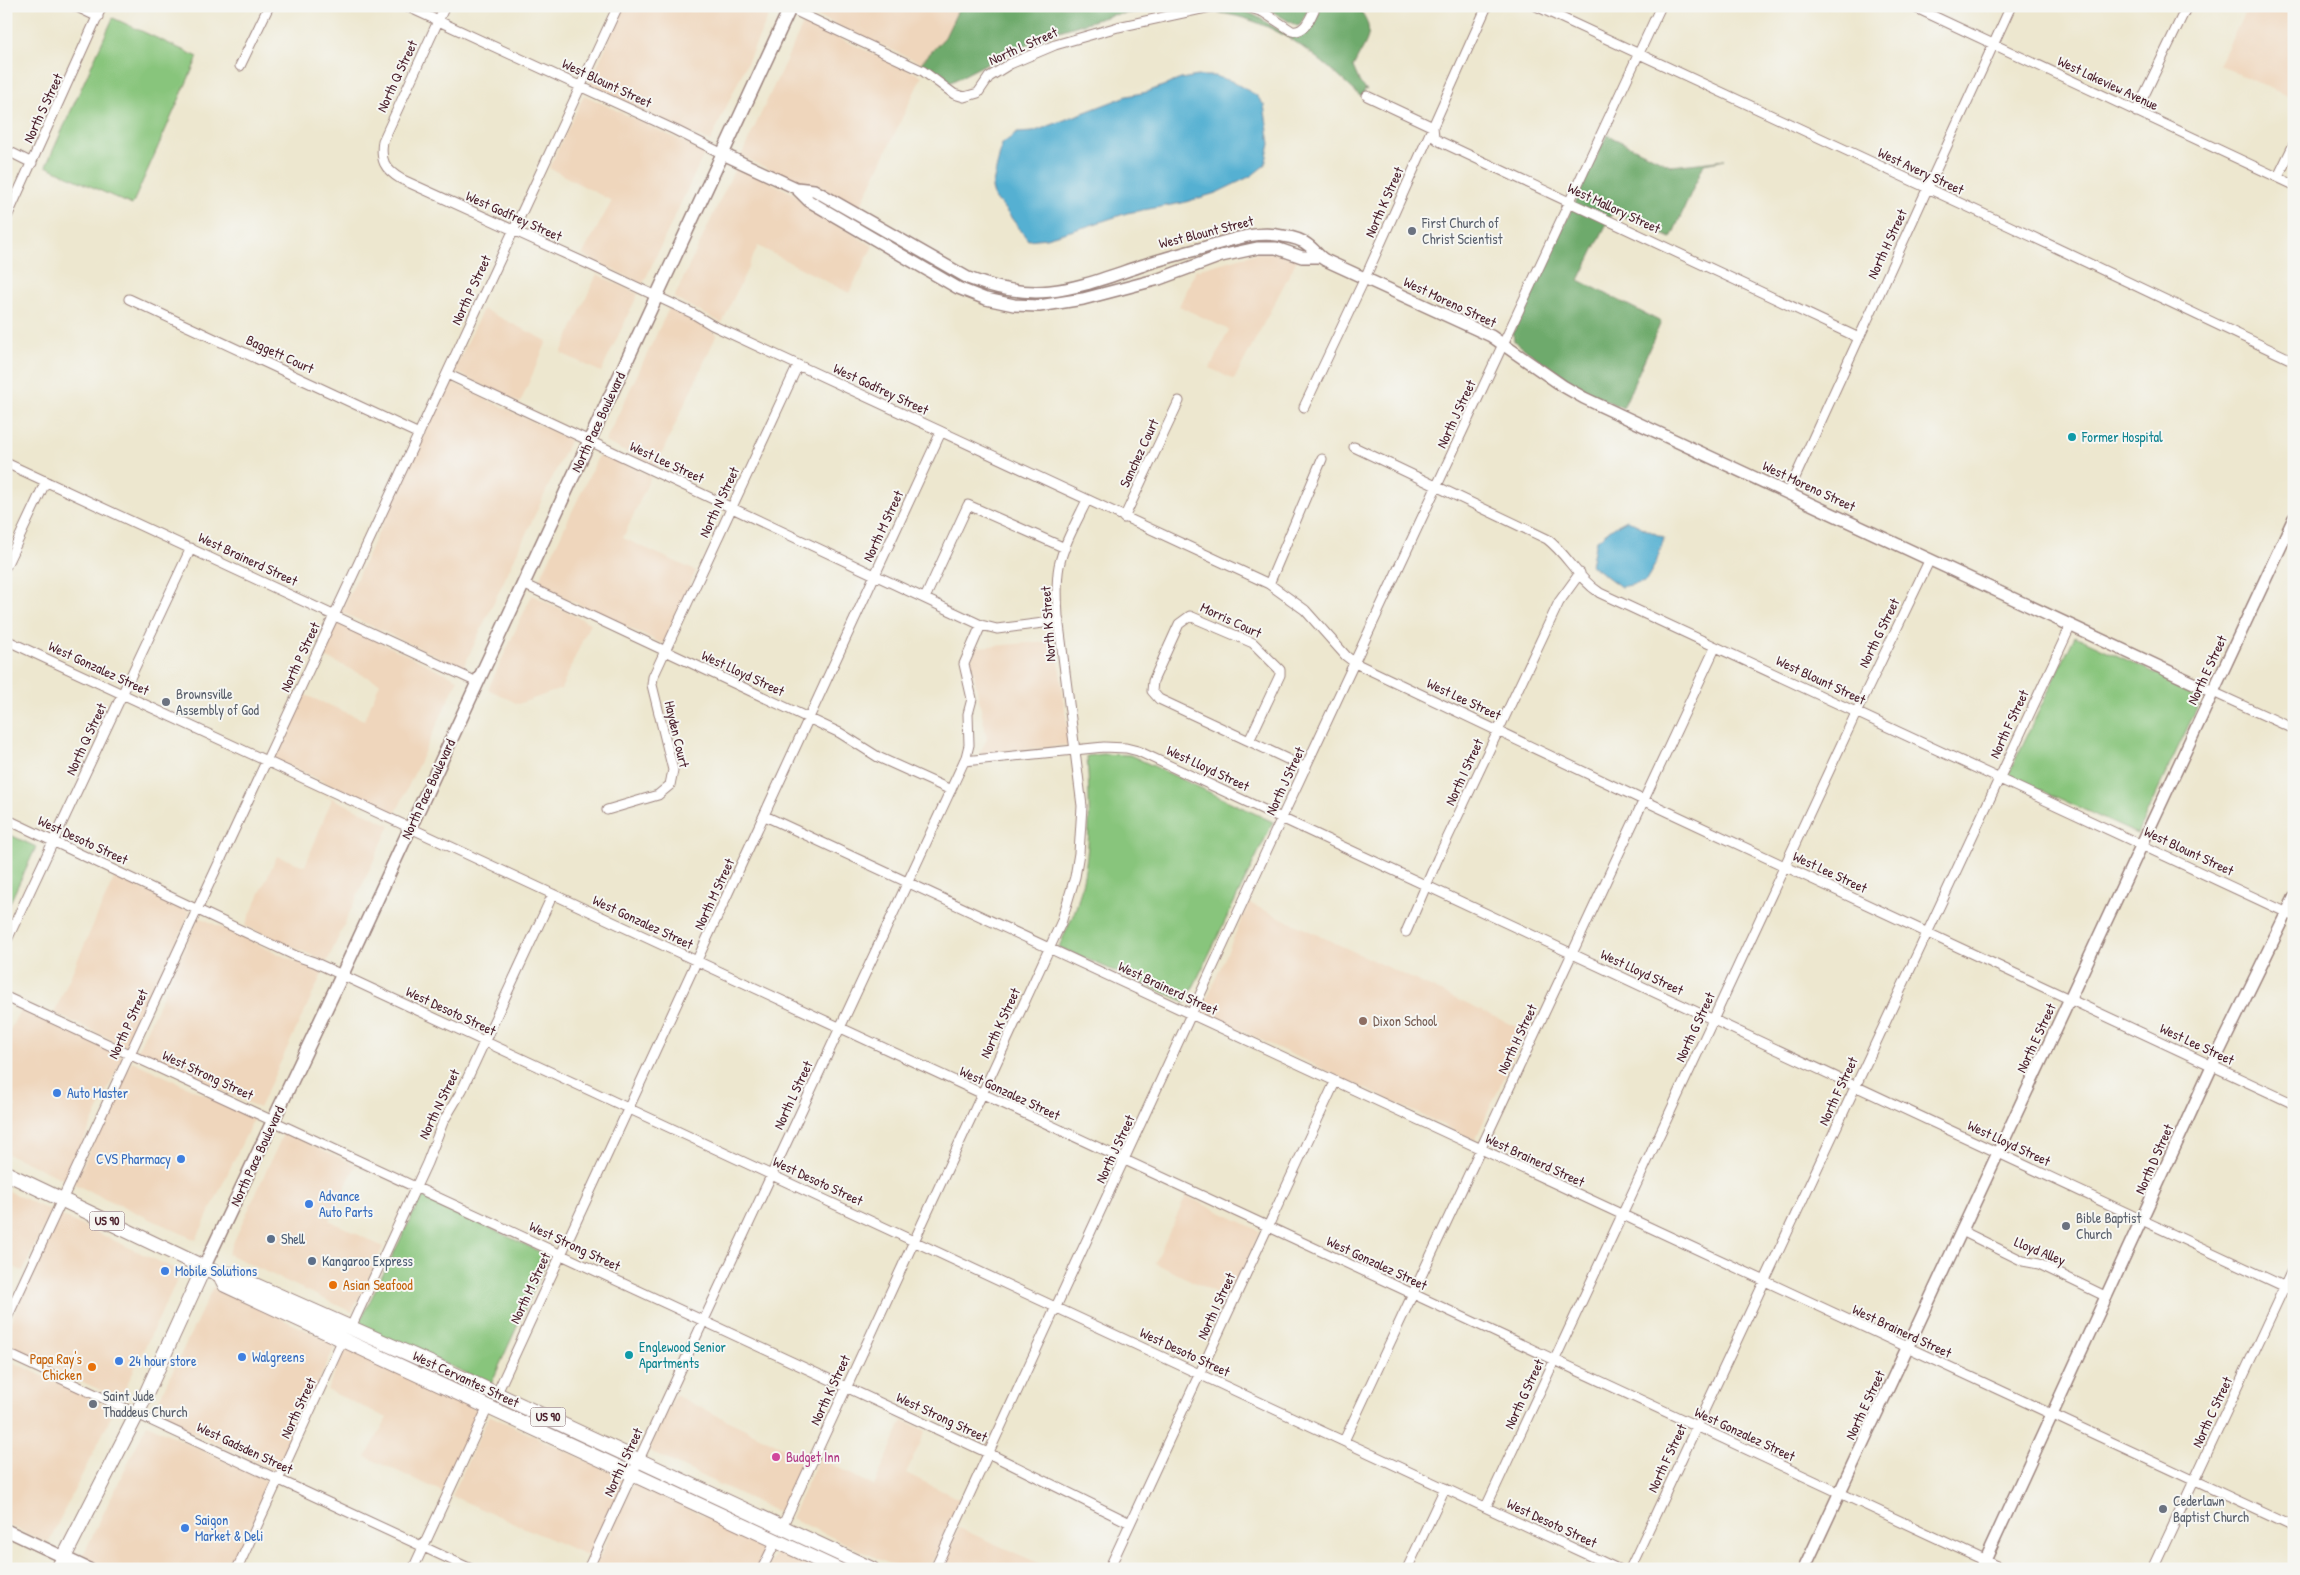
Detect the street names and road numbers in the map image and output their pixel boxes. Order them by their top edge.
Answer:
street label: North L Street [985,22,1060,69]
street label: North Q Street [372,37,422,115]
street label: West Lakeview Avenue [2055,51,2162,114]
street label: West Blount Street [559,54,655,112]
street label: North S Street [18,70,67,146]
street label: West Avery Street [1875,142,1967,200]
street label: North K Street [1360,163,1408,240]
street label: West Mallory Street [1564,178,1664,238]
street label: West Godfrey Street [463,186,565,246]
street label: North H Street [1862,206,1911,282]
street label: West Blount Street [1157,211,1255,252]
street label: North P Street [446,252,495,328]
street label: West Moreno Street [1401,272,1500,331]
street label: Baggett Court [243,330,317,378]
street label: West Godfrey Street [830,358,932,420]
street label: North Pace Boulevard [566,368,629,475]
street label: North J Street [1431,376,1480,451]
street label: Sanchez Court [1114,415,1163,490]
street label: West Lee Street [627,436,708,487]
street label: West Moreno Street [1760,456,1859,515]
street label: North N Street [694,463,743,540]
street label: North M Street [858,487,907,564]
street label: West Brainerd Street [196,527,301,590]
street label: North K Street [1035,586,1060,662]
street label: North G Street [1854,595,1904,671]
street label: Morris Court [1197,597,1265,642]
street label: North P Street [275,619,324,695]
street label: North E Street [2182,632,2231,708]
street label: West Gonzalez Street [46,636,153,699]
street label: West Lloyd Street [698,645,788,701]
street label: West Blount Street [1773,651,1869,709]
street label: West Lee Street [1424,673,1505,724]
street label: North F Street [1984,686,2033,761]
street label: Hayden Court [660,699,694,769]
street label: North Q Street [61,700,111,778]
street label: North Pace Boulevard [396,735,459,842]
street label: North I Street [1440,735,1487,808]
street label: West Lloyd Street [1163,740,1253,796]
street label: North J Street [1260,743,1309,818]
street label: West Desoto Street [35,810,131,869]
street label: West Blount Street [2141,822,2237,880]
street label: West Lee Street [1790,846,1871,897]
street label: North M Street [689,855,738,932]
street label: West Gonzalez Street [590,890,697,953]
street label: West Lloyd Street [1597,944,1687,1000]
street label: West Brainerd Street [1116,956,1221,1019]
street label: West Desoto Street [403,981,499,1040]
street label: North K Street [975,984,1024,1061]
street label: North P Street [103,986,152,1062]
street label: North G Street [1670,989,1719,1065]
street label: North E Street [2011,1000,2060,1076]
street label: North H Street [1492,1001,1541,1077]
street label: West Lee Street [2157,1018,2238,1069]
street label: West Strong Street [159,1045,257,1105]
street label: North F Street [1813,1053,1862,1128]
street label: North L Street [768,1057,817,1132]
street label: West Gonzalez Street [957,1061,1064,1124]
street label: North N Street [413,1065,464,1142]
street label: North Pace Boulevard [225,1102,288,1209]
street label: North J Street [1090,1111,1139,1186]
street label: West Lloyd Street [1964,1115,2054,1171]
street label: North D Street [2130,1121,2178,1197]
street label: West Brainerd Street [1483,1128,1588,1191]
street label: West Desoto Street [770,1151,866,1210]
road number: US 90 [90,1212,124,1230]
street label: West Strong Street [526,1216,624,1276]
street label: West Gonzalez Street [1324,1231,1431,1294]
street label: Lloyd Alley [2011,1232,2069,1270]
street label: North M Street [505,1249,554,1326]
street label: North I Street [1192,1269,1239,1342]
street label: West Brainerd Street [1850,1299,1955,1362]
street label: West Desoto Street [1137,1322,1233,1381]
street label: West Cervantes Street [410,1346,523,1412]
street label: North K Street [805,1351,854,1428]
street label: North G Street [1499,1356,1548,1432]
street label: North E Street [1840,1367,1889,1443]
street label: North C Street [2187,1373,2236,1450]
street label: North Street [275,1374,320,1441]
street label: West Strong Street [893,1387,991,1447]
street label: West Gonzalez Street [1692,1402,1799,1465]
road number: US 90 [530,1408,566,1426]
street label: West Gadsden Street [194,1417,296,1478]
street label: North F Street [1642,1420,1691,1495]
street label: North L Street [598,1424,647,1499]
street label: West Desoto Street [1504,1493,1600,1552]

